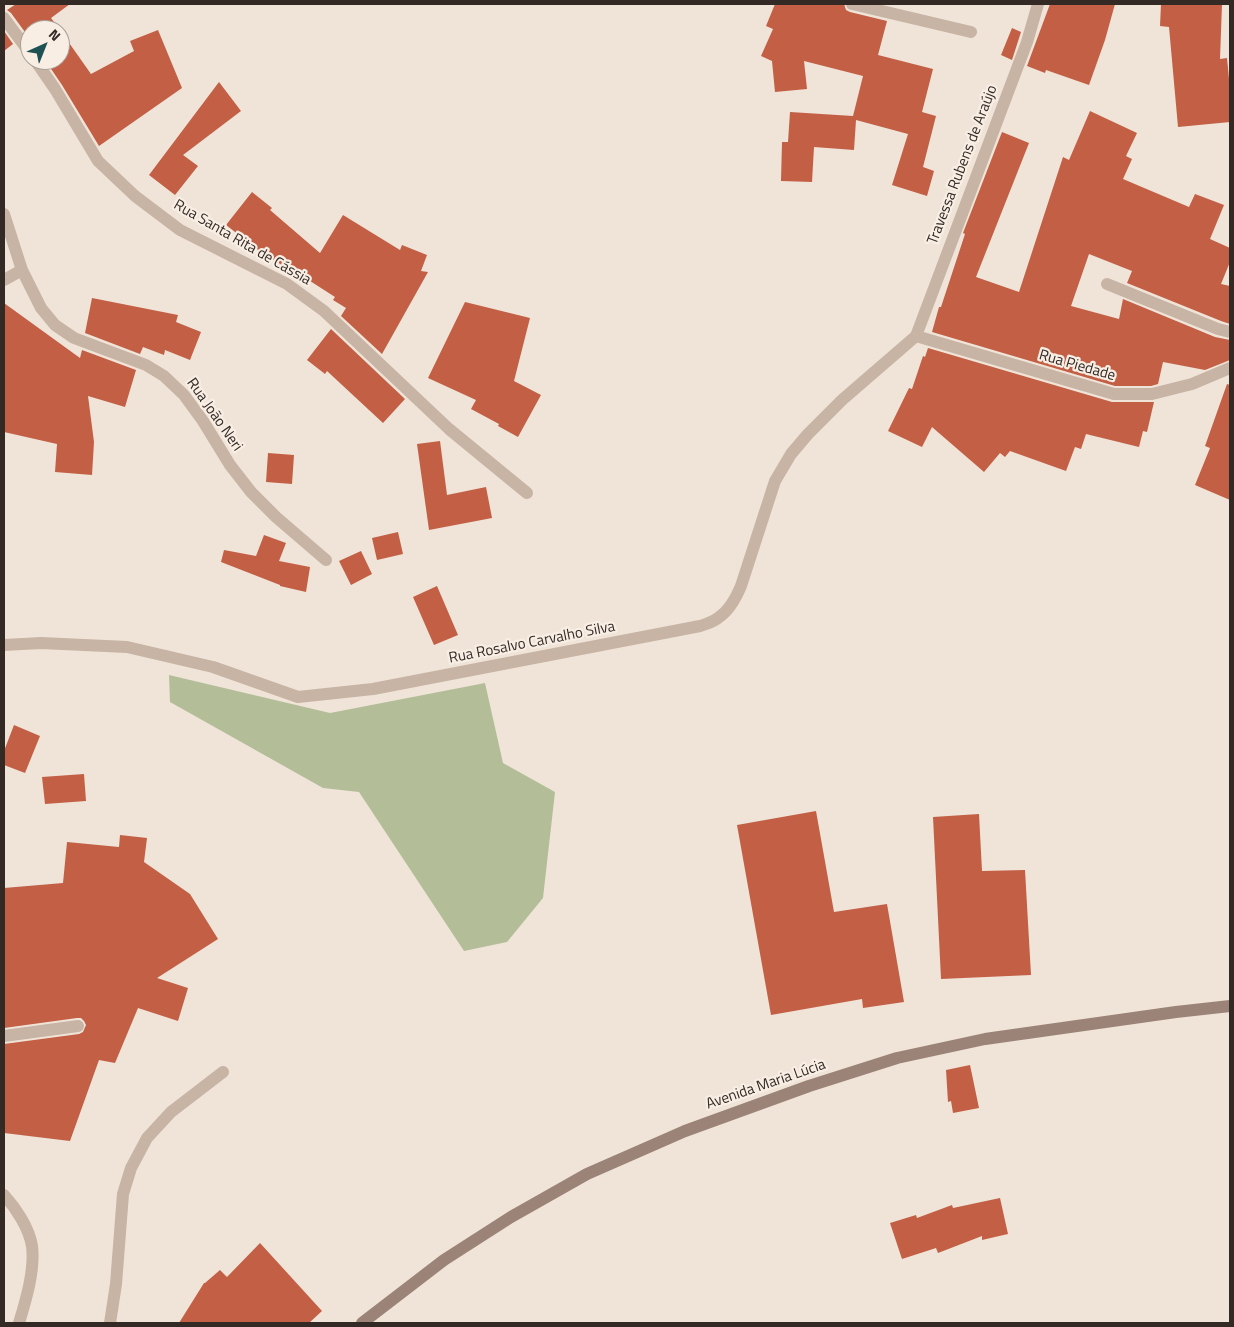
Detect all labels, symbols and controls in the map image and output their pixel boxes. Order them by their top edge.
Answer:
north arrow [20,20,70,70]
text: N [44,24,66,45]
street label: Travessa Rubens de Araújo [924,83,1002,247]
street label: Rua Santa Rita de Cássia [170,196,314,290]
street label: Rua Piedade [1037,347,1117,385]
street label: Rua João Neri [182,375,246,455]
street label: Rua Rosalvo Carvalho Silva [447,618,617,668]
street label: Avenida Maria Lúcia [704,1056,828,1114]

